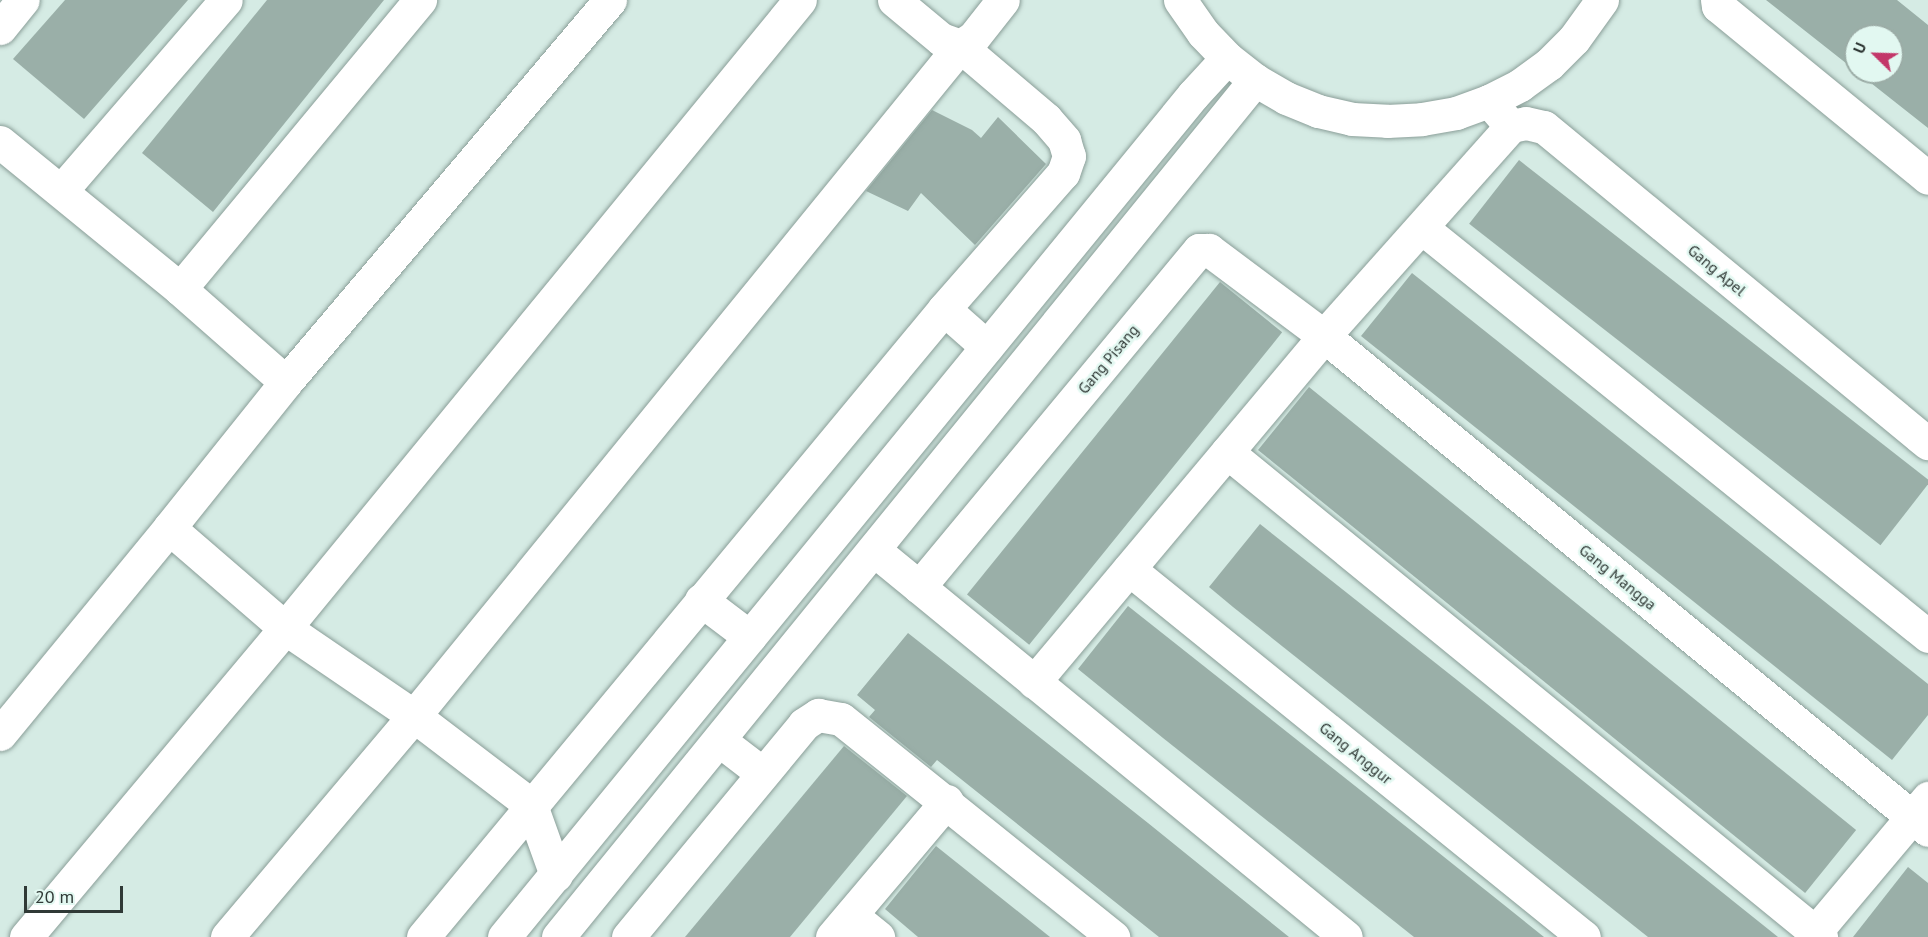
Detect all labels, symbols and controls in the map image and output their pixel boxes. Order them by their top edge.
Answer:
north arrow [1844,24,1904,84]
text: U [1848,39,1870,56]
street label: Gang Apel [1684,240,1750,300]
street label: Gang Pisang [1073,320,1143,398]
street label: Gang Mangga [1576,540,1660,614]
street label: Gang Anggur [1315,718,1397,788]
scale bar [27,874,126,912]
text: 20 m [35,885,74,908]

